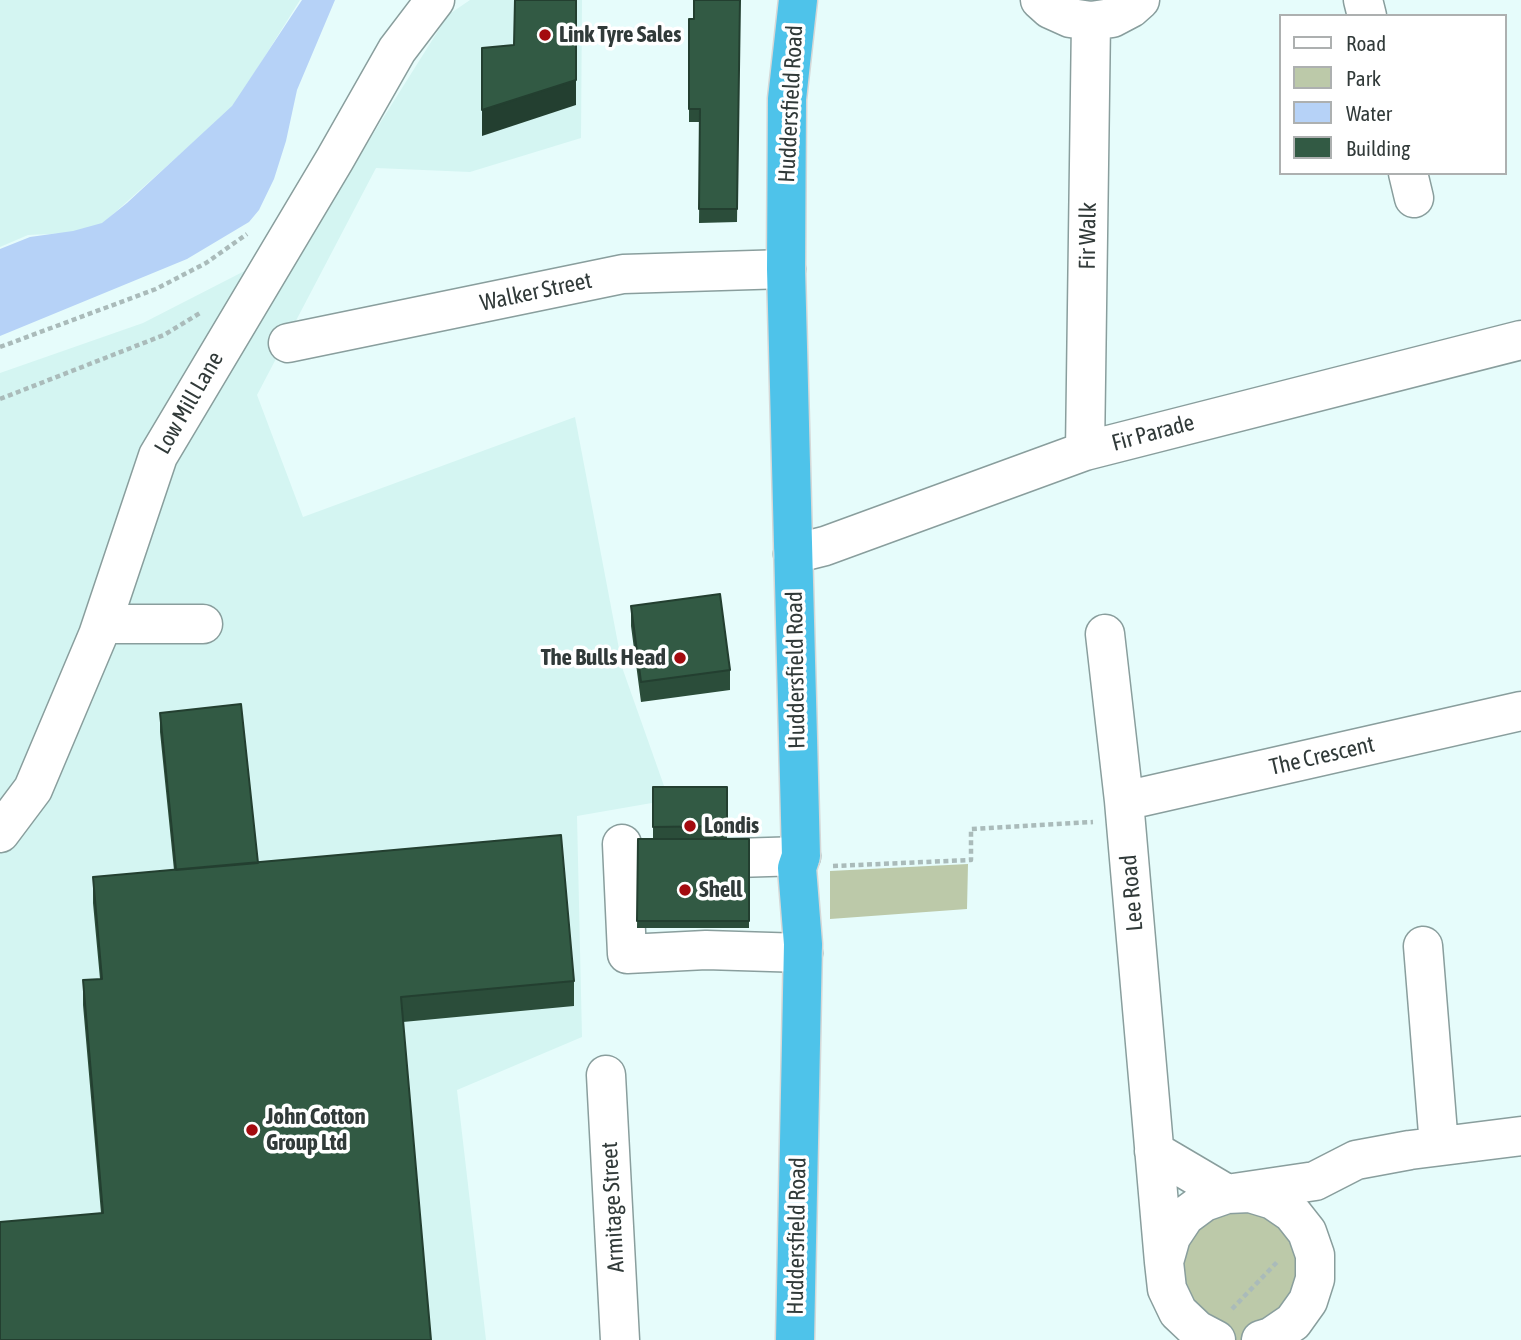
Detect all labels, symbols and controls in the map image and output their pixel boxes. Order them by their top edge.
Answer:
legend [1280,14,1507,175]
place label: Link Tyre Sales [559,21,681,49]
street label: Huddersfield Road [773,25,809,183]
marker: Link Tyre Sales [537,27,553,43]
text: Road [1346,31,1386,55]
text: Park [1346,66,1381,90]
text: Water [1346,101,1392,125]
text: Building [1346,136,1410,160]
street label: Fir Walk [1074,202,1102,270]
street label: Walker Street [478,267,594,317]
street label: Low Mill Lane [149,347,229,459]
street label: Fir Parade [1109,409,1197,457]
street label: Huddersfield Road [781,591,811,749]
place label: The Bulls Head [541,644,666,672]
marker: The Bulls Head [672,650,688,666]
street label: The Crescent [1267,731,1377,781]
place label: Londis [704,812,759,840]
marker: Londis [682,818,698,834]
street label: Lee Road [1115,854,1149,932]
place label: Shell [699,876,742,904]
marker: Shell [677,882,693,898]
place label: John Cotton Group Ltd [266,1103,366,1157]
marker: John Cotton Group Ltd [244,1122,260,1138]
street label: Armitage Street [596,1141,630,1273]
street label: Huddersfield Road [782,1157,812,1315]

